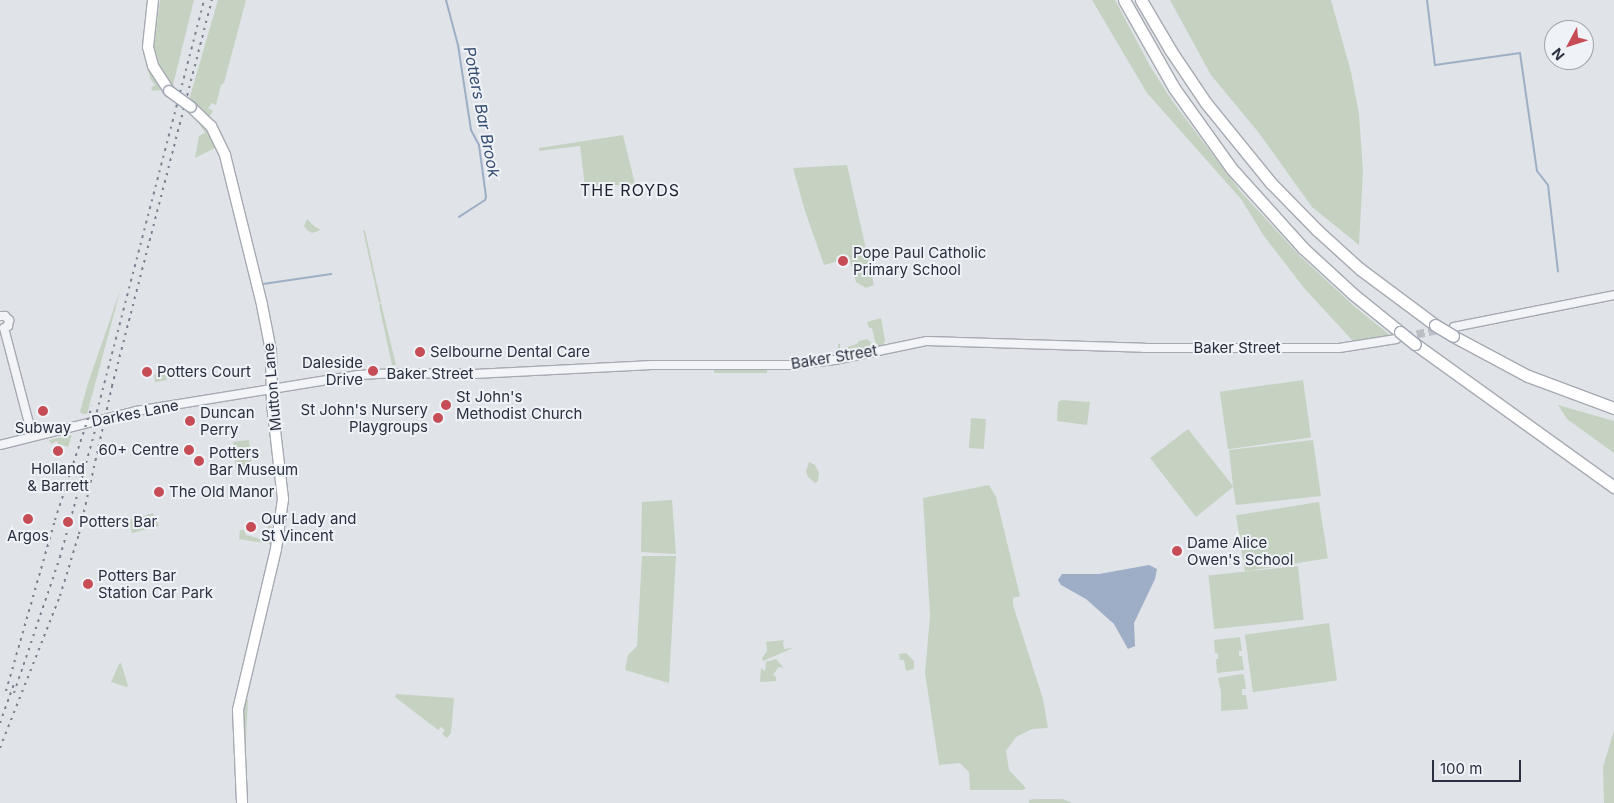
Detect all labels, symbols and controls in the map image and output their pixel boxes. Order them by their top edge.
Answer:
north arrow [1544,20,1594,70]
water label: Potters Bar Brook [460,45,504,179]
text: N [1548,45,1568,64]
district label: THE ROYDS [579,180,681,200]
place label: Pope Paul Catholic Primary School [853,243,986,278]
marker: Pope Paul Catholic Primary School [837,255,849,267]
street label: Baker Street [1193,339,1281,357]
street label: Baker Street [790,341,878,373]
street label: Mutton Lane [259,342,285,432]
place label: Selbourne Dental Care [430,343,590,361]
marker: Selbourne Dental Care [414,346,426,358]
place label: Daleside Drive [302,353,363,388]
place label: Potters Court [157,363,251,381]
marker: Daleside Drive [367,365,379,377]
street label: Baker Street [386,365,474,383]
marker: Potters Court [141,366,153,378]
place label: St John's Methodist Church [456,387,582,422]
street label: Darkes Lane [90,396,180,430]
marker: St John's Methodist Church [440,399,452,411]
place label: St John's Nursery Playgroups [301,400,428,435]
place label: Duncan Perry [200,403,255,438]
marker: Subway [37,405,49,417]
marker: St John's Nursery Playgroups [432,412,444,424]
marker: Duncan Perry [184,415,196,427]
place label: Subway [15,419,71,437]
place label: 60+ Centre [98,441,179,459]
place label: Potters Bar Museum [209,443,298,478]
marker: 60+ Centre [183,444,195,456]
marker: Holland & Barrett [52,445,64,457]
marker: Potters Bar Museum [193,455,205,467]
place label: Holland & Barrett [27,459,89,494]
place label: The Old Manor [169,483,274,501]
marker: The Old Manor [153,486,165,498]
place label: Our Lady and St Vincent [261,509,356,544]
marker: Argos [22,513,34,525]
place label: Potters Bar [79,513,157,531]
marker: Potters Bar [61,515,75,529]
marker: Our Lady and St Vincent [245,521,257,533]
place label: Argos [7,527,49,545]
place label: Dame Alice Owen's School [1187,533,1293,568]
marker: Dame Alice Owen's School [1171,545,1183,557]
place label: Potters Bar Station Car Park [98,566,213,601]
marker: Potters Bar Station Car Park [82,578,94,590]
scale bar [1434,750,1523,782]
text: 100 m [1440,759,1482,778]

